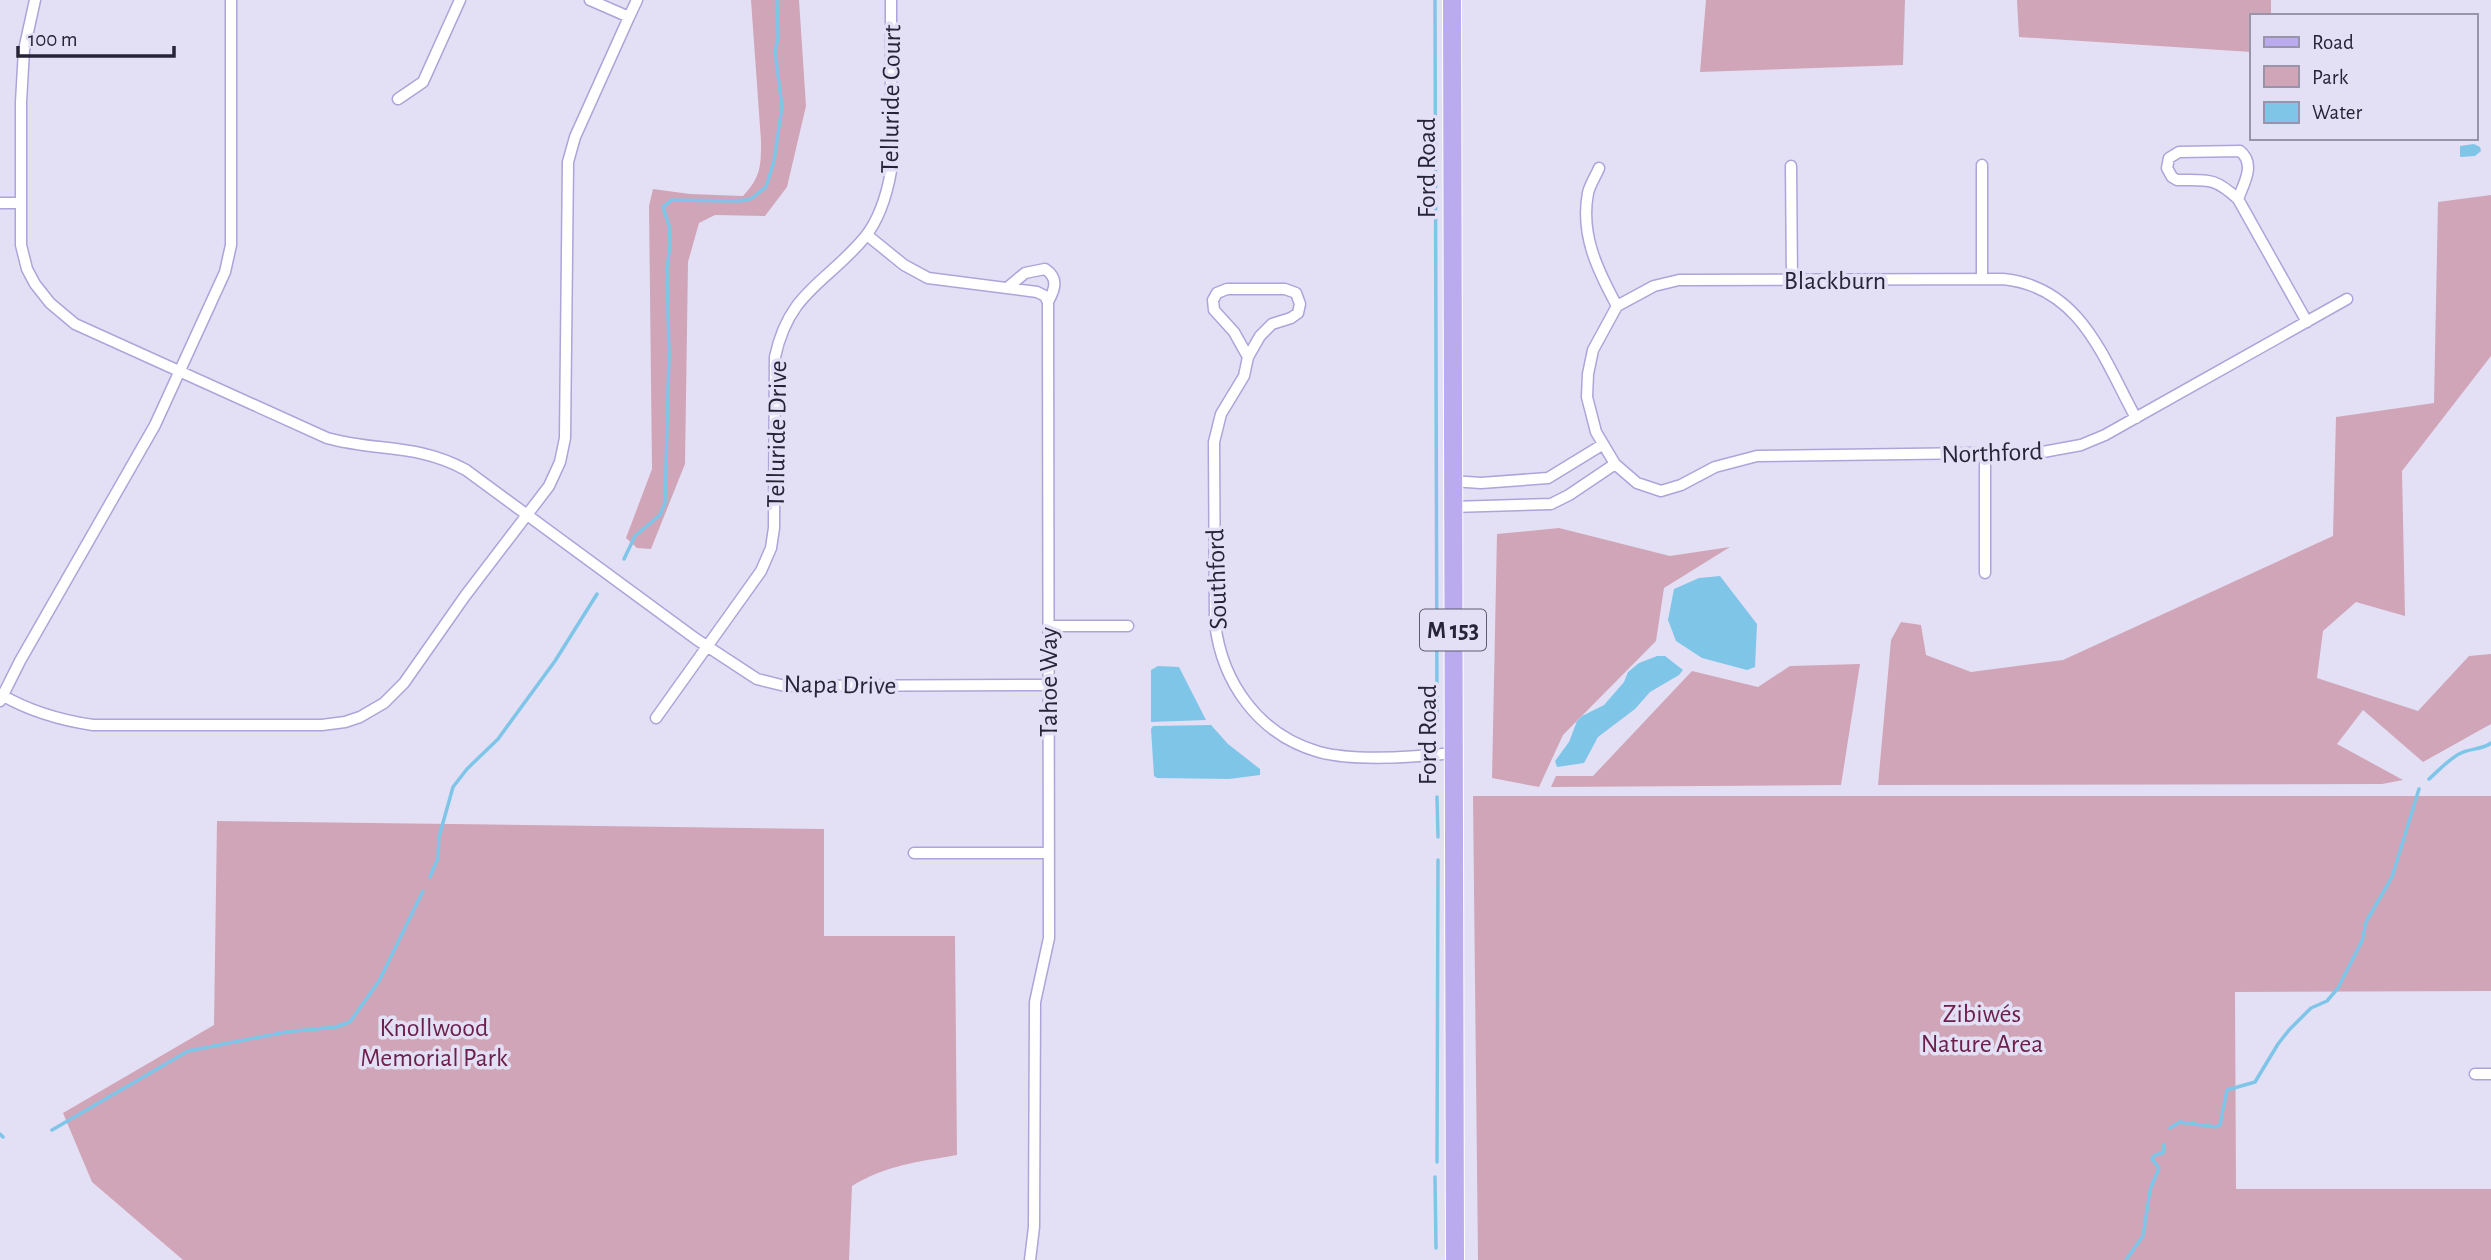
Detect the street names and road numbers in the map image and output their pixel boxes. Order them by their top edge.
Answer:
street label: Telluride Court [877,24,905,174]
street label: Ford Road [1414,118,1440,218]
street label: Blackburn [1784,268,1886,294]
street label: Telluride Drive [763,360,791,508]
street label: Northford [1941,438,2043,468]
street label: Southford [1202,528,1232,630]
road number: M 153 [1420,610,1486,650]
street label: Tahoe Way [1036,627,1062,737]
street label: Napa Drive [783,671,897,699]
street label: Ford Road [1415,685,1441,785]

